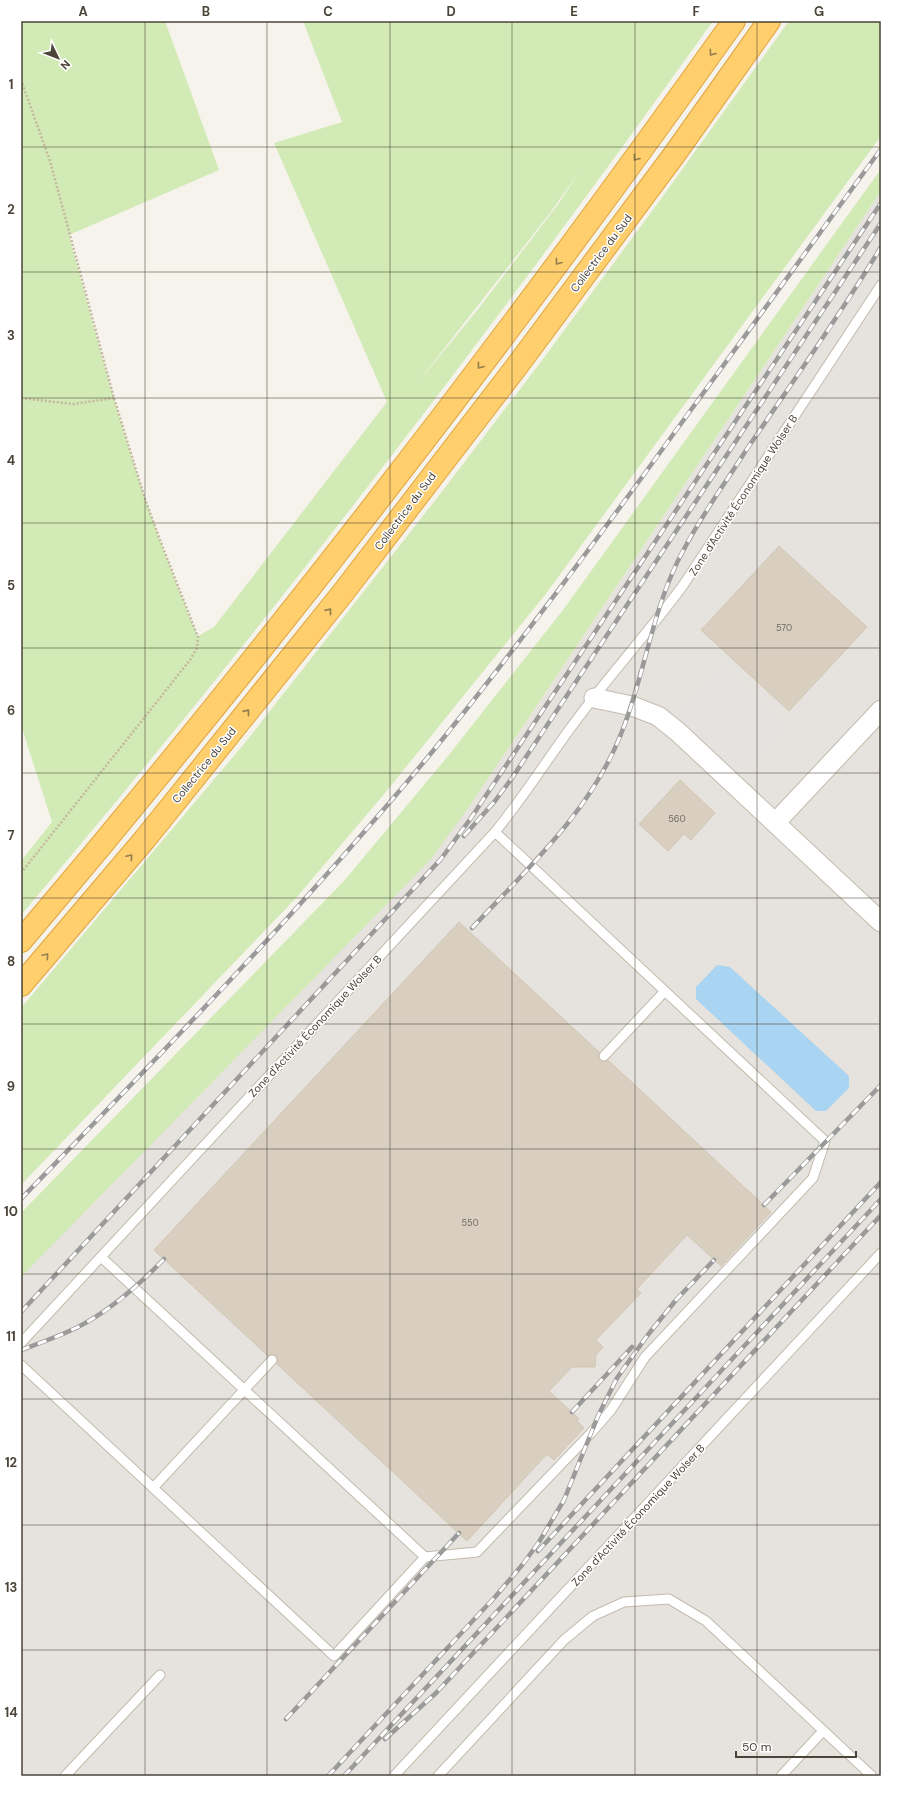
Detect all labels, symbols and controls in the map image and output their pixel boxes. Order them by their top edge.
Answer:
text: A [78,3,88,20]
text: B [202,3,210,20]
text: C [323,3,333,20]
text: D [446,3,456,20]
text: E [570,3,578,20]
text: F [692,3,700,20]
text: G [814,3,824,20]
north arrow [38,38,78,78]
one-way arrow [710,48,717,55]
text: N [57,57,73,73]
text: 1 [9,76,13,93]
one-way arrow [633,154,640,161]
text: 2 [7,201,15,218]
street label: Collectrice du Sud [567,211,635,295]
one-way arrow [556,258,563,265]
text: 3 [7,327,15,344]
one-way arrow [478,362,485,369]
street label: Zone d'Activité Économique Wolser B [686,412,801,578]
text: 4 [7,452,15,469]
street label: Collectrice du Sud [371,469,439,553]
text: 5 [7,577,15,594]
one-way arrow [324,608,331,615]
house number: 570 [776,622,792,634]
text: 6 [7,702,15,719]
one-way arrow [243,709,250,716]
street label: Collectrice du Sud [169,724,239,806]
house number: 560 [668,813,686,825]
text: 7 [8,827,15,844]
one-way arrow [126,854,133,861]
street label: Zone d'Activité Économique Wolser B [245,952,385,1100]
text: 8 [7,953,15,970]
one-way arrow [42,953,49,960]
text: 9 [7,1078,15,1095]
text: 10 [4,1203,18,1220]
house number: 550 [461,1217,479,1229]
text: 11 [6,1328,16,1345]
street label: Zone d'Activité Économique Wolser B [568,1441,708,1589]
text: 12 [5,1454,17,1471]
text: 13 [5,1579,17,1596]
text: 14 [4,1704,18,1721]
scale bar [736,1733,856,1759]
text: 50 m [742,1739,771,1755]

